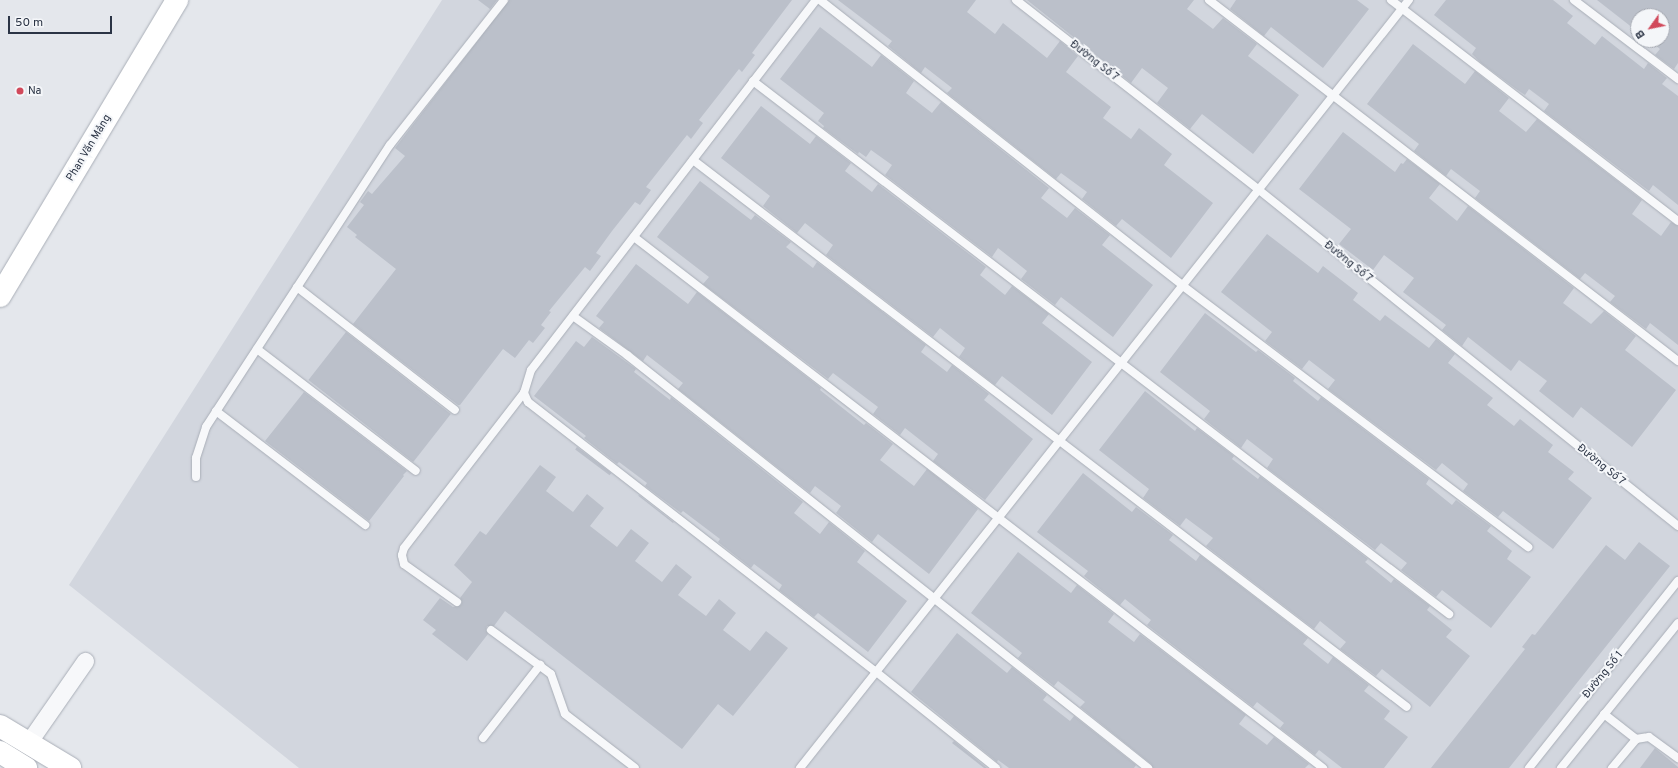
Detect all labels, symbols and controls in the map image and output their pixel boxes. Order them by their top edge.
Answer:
scale bar [10,8,114,34]
north arrow [1630,8,1670,48]
text: 50 m [15,15,43,31]
text: B [1633,27,1649,41]
street label: Đường Số 7 [1067,38,1121,84]
place label: Na [28,84,41,98]
marker: Na [15,86,25,96]
street label: Phan Văn Mảng [64,112,114,184]
street label: Đường Số 7 [1321,238,1375,286]
street label: Đường Số 7 [1574,441,1628,489]
street label: Đường Số 1 [1580,649,1626,701]

